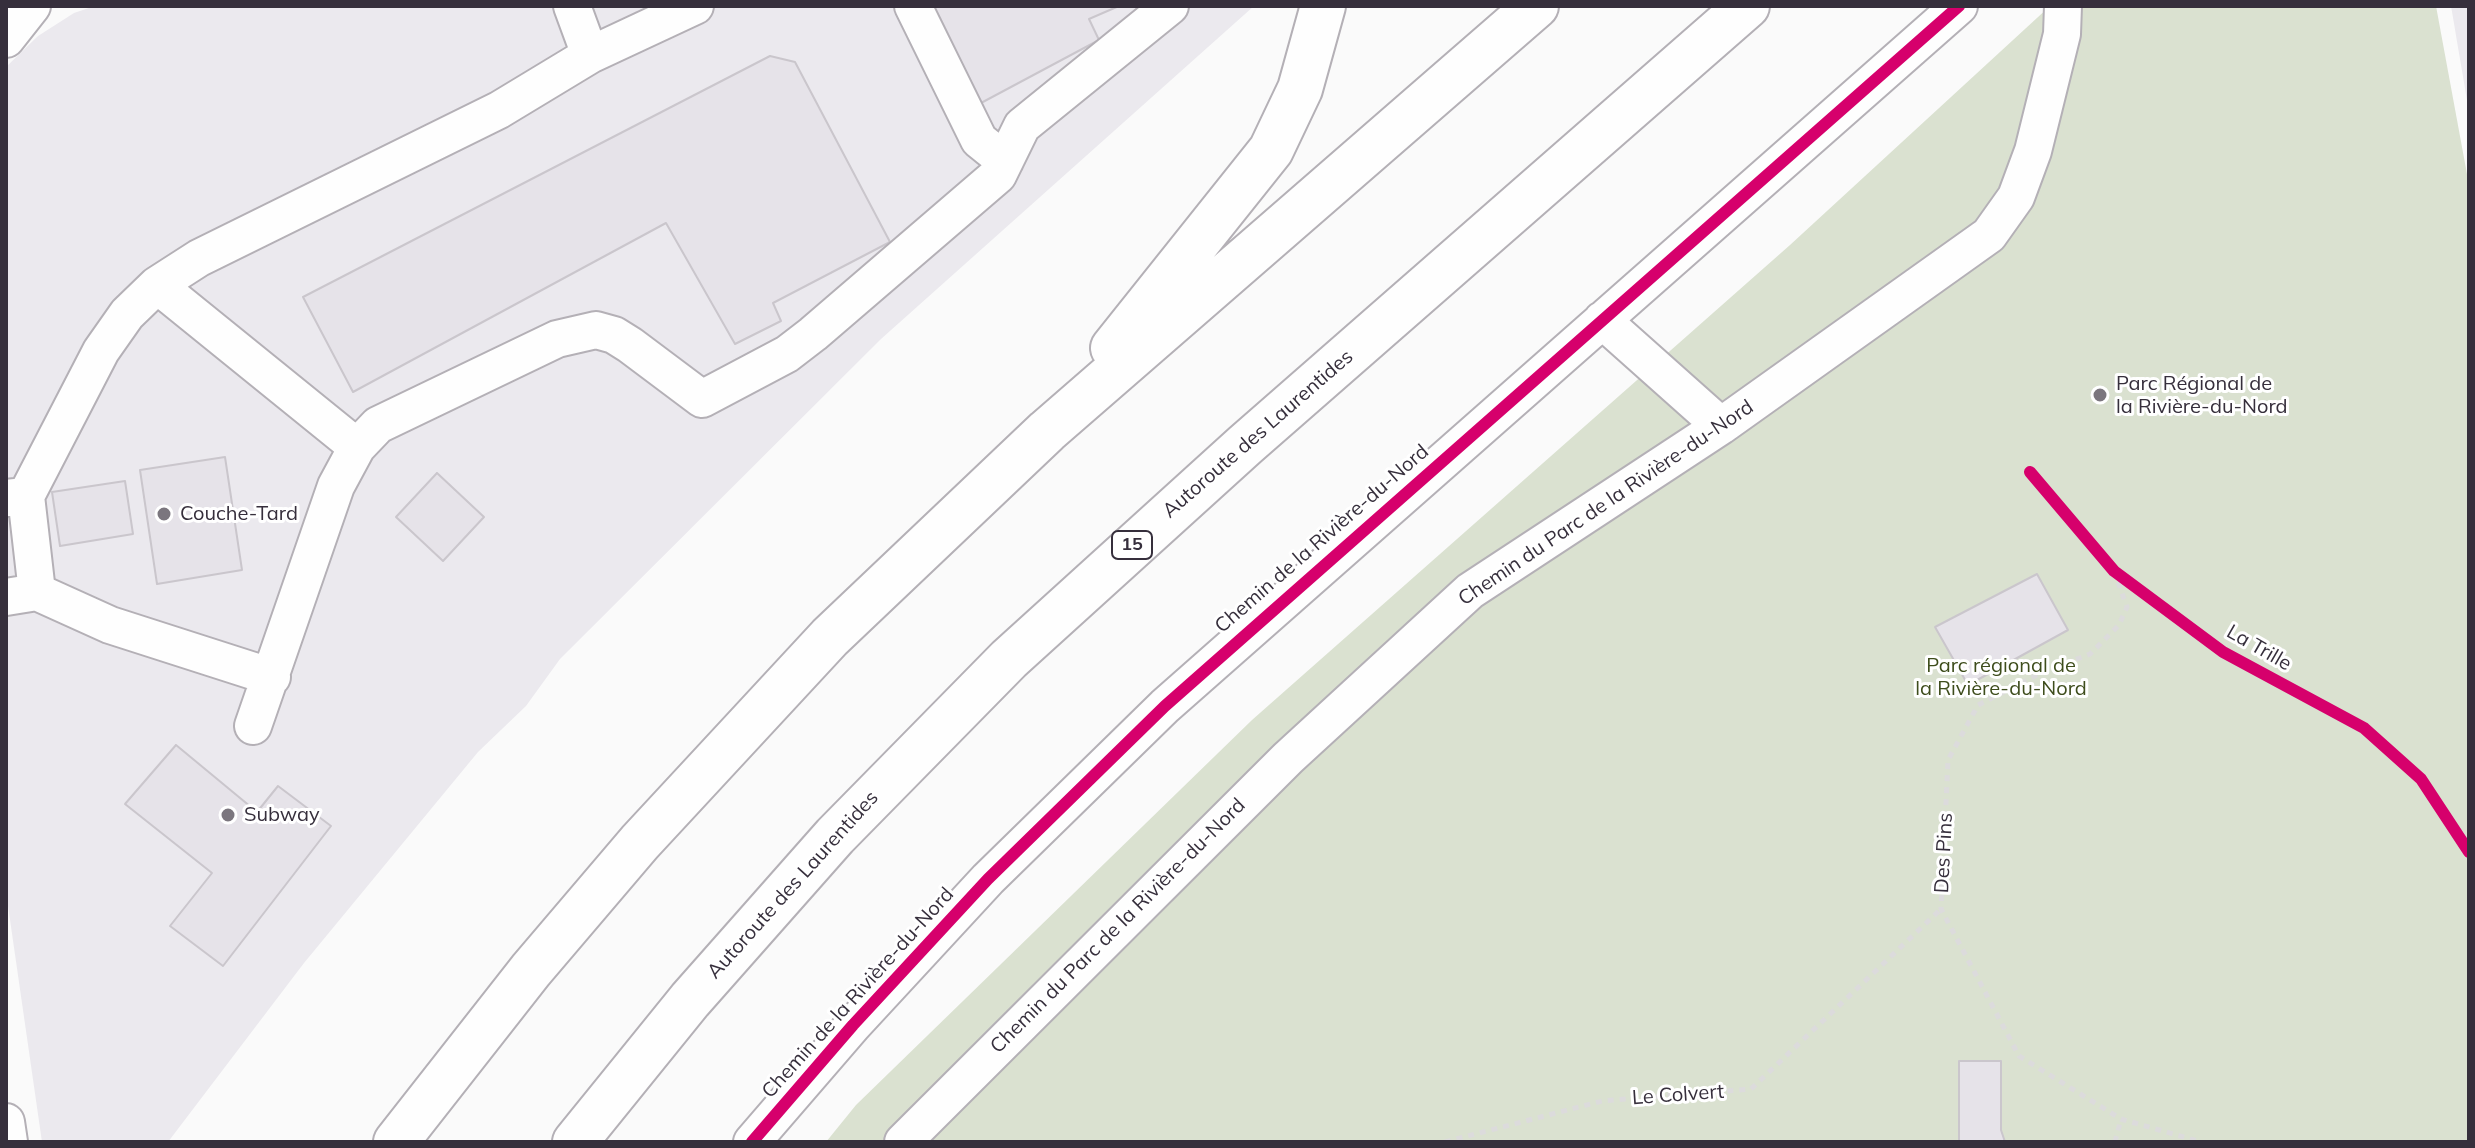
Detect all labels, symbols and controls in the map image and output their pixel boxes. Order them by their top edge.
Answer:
street label: Autoroute des Laurentides [1158,345,1358,523]
place label: Parc Régional de la Rivière-du-Nord [2116,372,2288,419]
marker: Parc Régional de la Rivière-du-Nord [2091,386,2109,404]
street label: Chemin du Parc de la Rivière-du-Nord [1454,395,1758,611]
street label: Chemin de la Rivière-du-Nord [1210,440,1434,638]
place label: Couche-Tard [180,502,298,526]
marker: Couche-Tard [155,505,173,523]
road number: 15 [1112,531,1152,559]
street label: La Trille [2222,620,2296,676]
park label: Parc régional de la Rivière-du-Nord [1915,654,2087,701]
street label: Autoroute des Laurentides [702,786,884,984]
street label: Chemin du Parc de la Rivière-du-Nord [986,794,1250,1058]
place label: Subway [244,803,320,827]
marker: Subway [219,806,237,824]
street label: Des Pins [1930,812,1958,894]
street label: Chemin de la Rivière-du-Nord [757,883,959,1103]
street label: Le Colvert [1631,1080,1725,1110]

